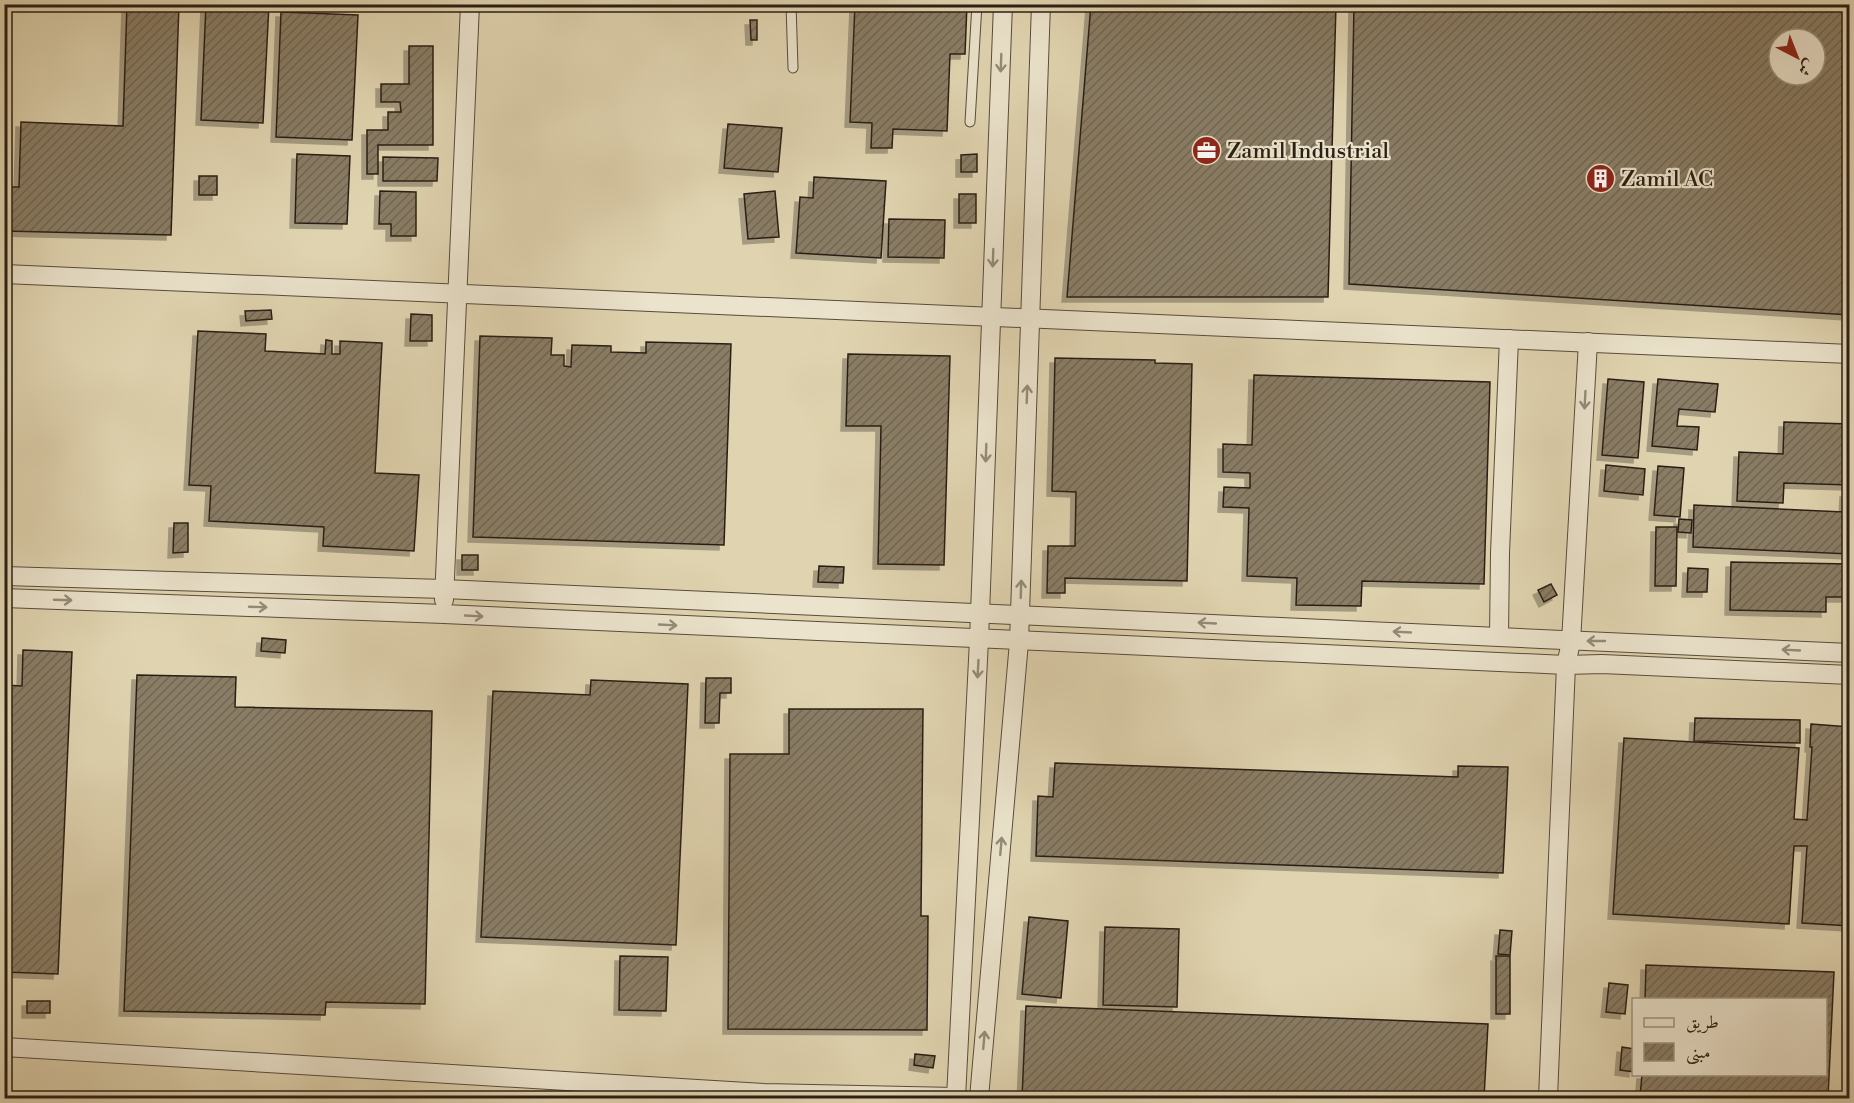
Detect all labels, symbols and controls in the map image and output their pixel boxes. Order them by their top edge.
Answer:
north arrow [1767,27,1827,87]
one-way arrow [995,52,1006,72]
text: ش [1794,55,1819,80]
office icon: Zamil Industrial [1190,135,1222,167]
place label: Zamil Industrial [1227,138,1389,165]
building icon: Zamil AC [1584,163,1616,195]
place label: Zamil AC [1621,166,1713,193]
one-way arrow [987,247,998,267]
one-way arrow [1021,384,1032,404]
one-way arrow [1579,390,1590,410]
one-way arrow [980,442,991,462]
one-way arrow [1015,579,1026,599]
one-way arrow [52,594,72,606]
one-way arrow [247,602,267,613]
one-way arrow [463,610,483,621]
one-way arrow [1197,617,1217,628]
one-way arrow [658,619,678,630]
one-way arrow [1392,626,1412,637]
one-way arrow [1587,635,1607,647]
one-way arrow [1782,645,1802,656]
one-way arrow [972,658,983,678]
one-way arrow [996,836,1007,856]
legend [1632,998,1827,1076]
text: طريق [1686,1011,1719,1034]
one-way arrow [979,1031,990,1051]
text: مبنى [1686,1041,1711,1065]

